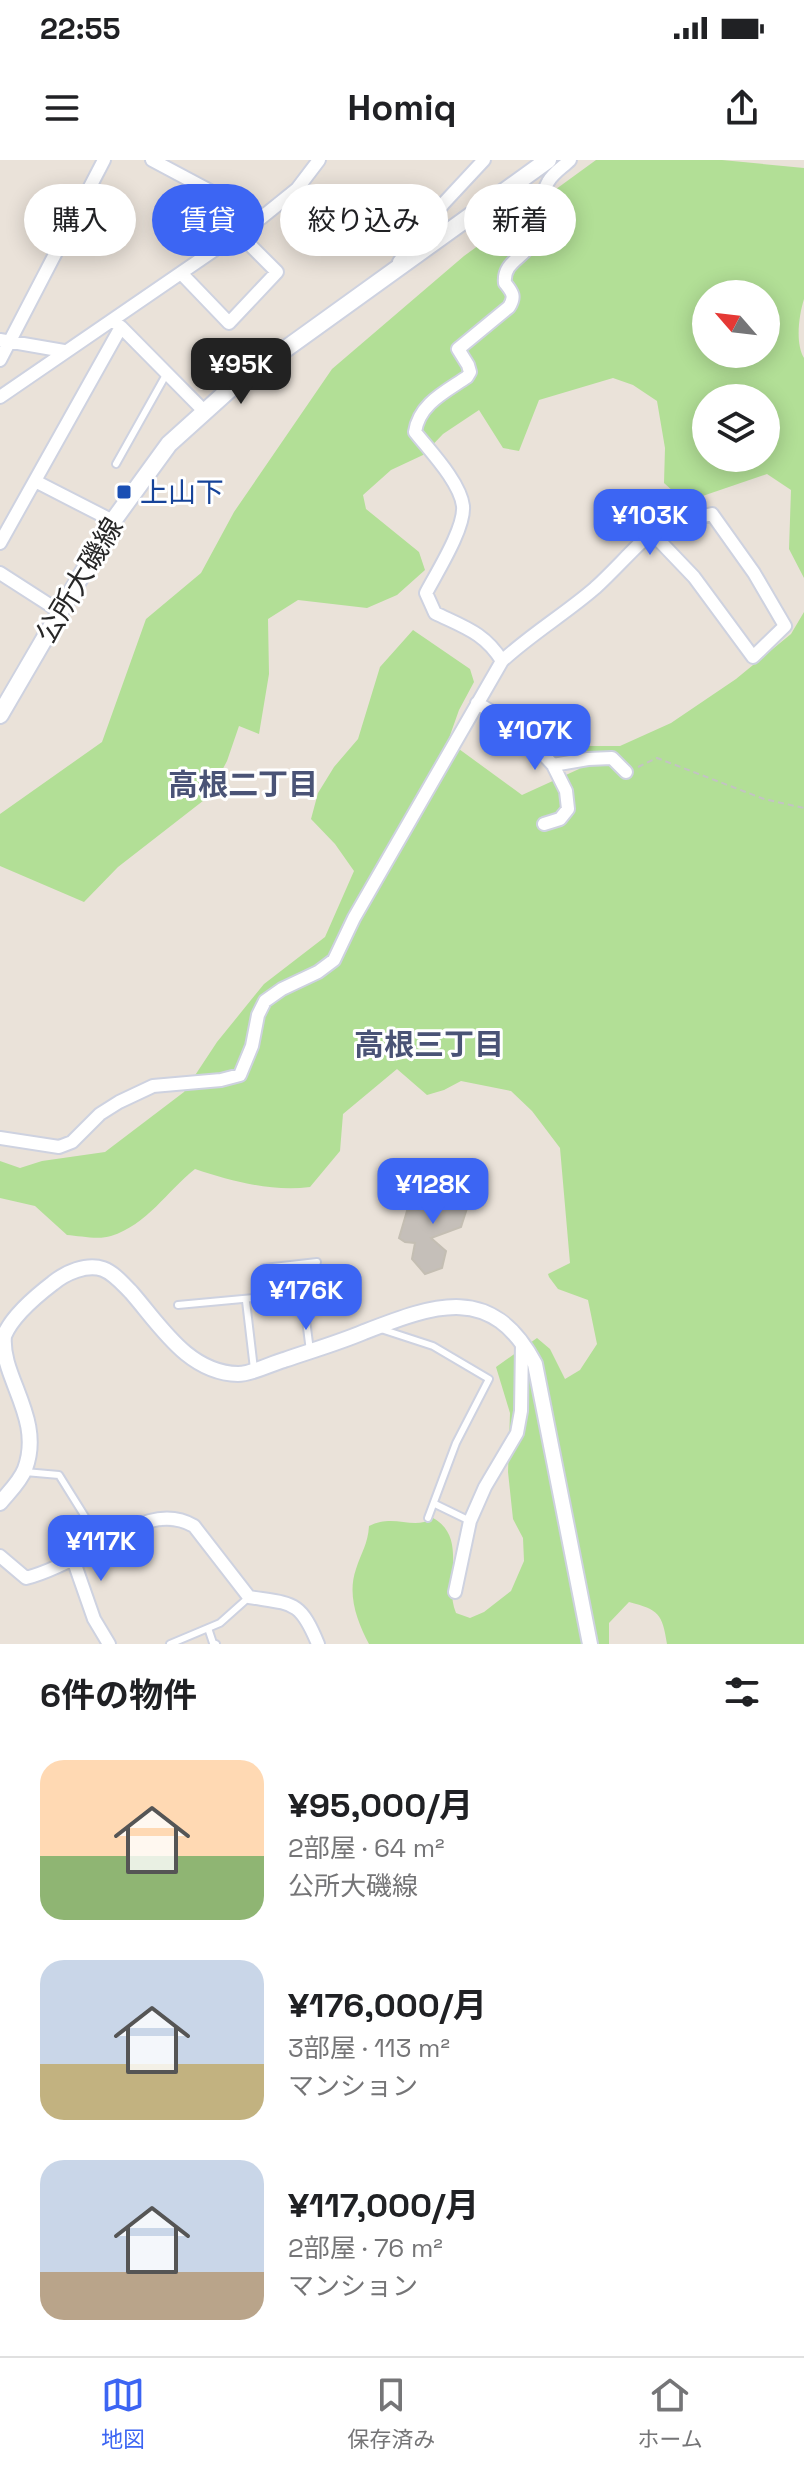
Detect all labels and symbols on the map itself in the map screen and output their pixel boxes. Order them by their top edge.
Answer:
north arrow [692,280,780,368]
pin: ¥95K [194,338,288,406]
place label: 上山下 [140,474,224,510]
marker: 上山下 [115,483,133,501]
pin: ¥103K [594,489,706,557]
street label: 公所大磯線 [28,511,130,649]
pin: ¥107K [479,704,591,772]
district label: 高根二丁目 [168,765,318,804]
district label: 高根三丁目 [354,1025,504,1064]
pin: ¥128K [377,1158,489,1226]
pin: ¥176K [250,1264,362,1332]
pin: ¥117K [45,1515,157,1583]

